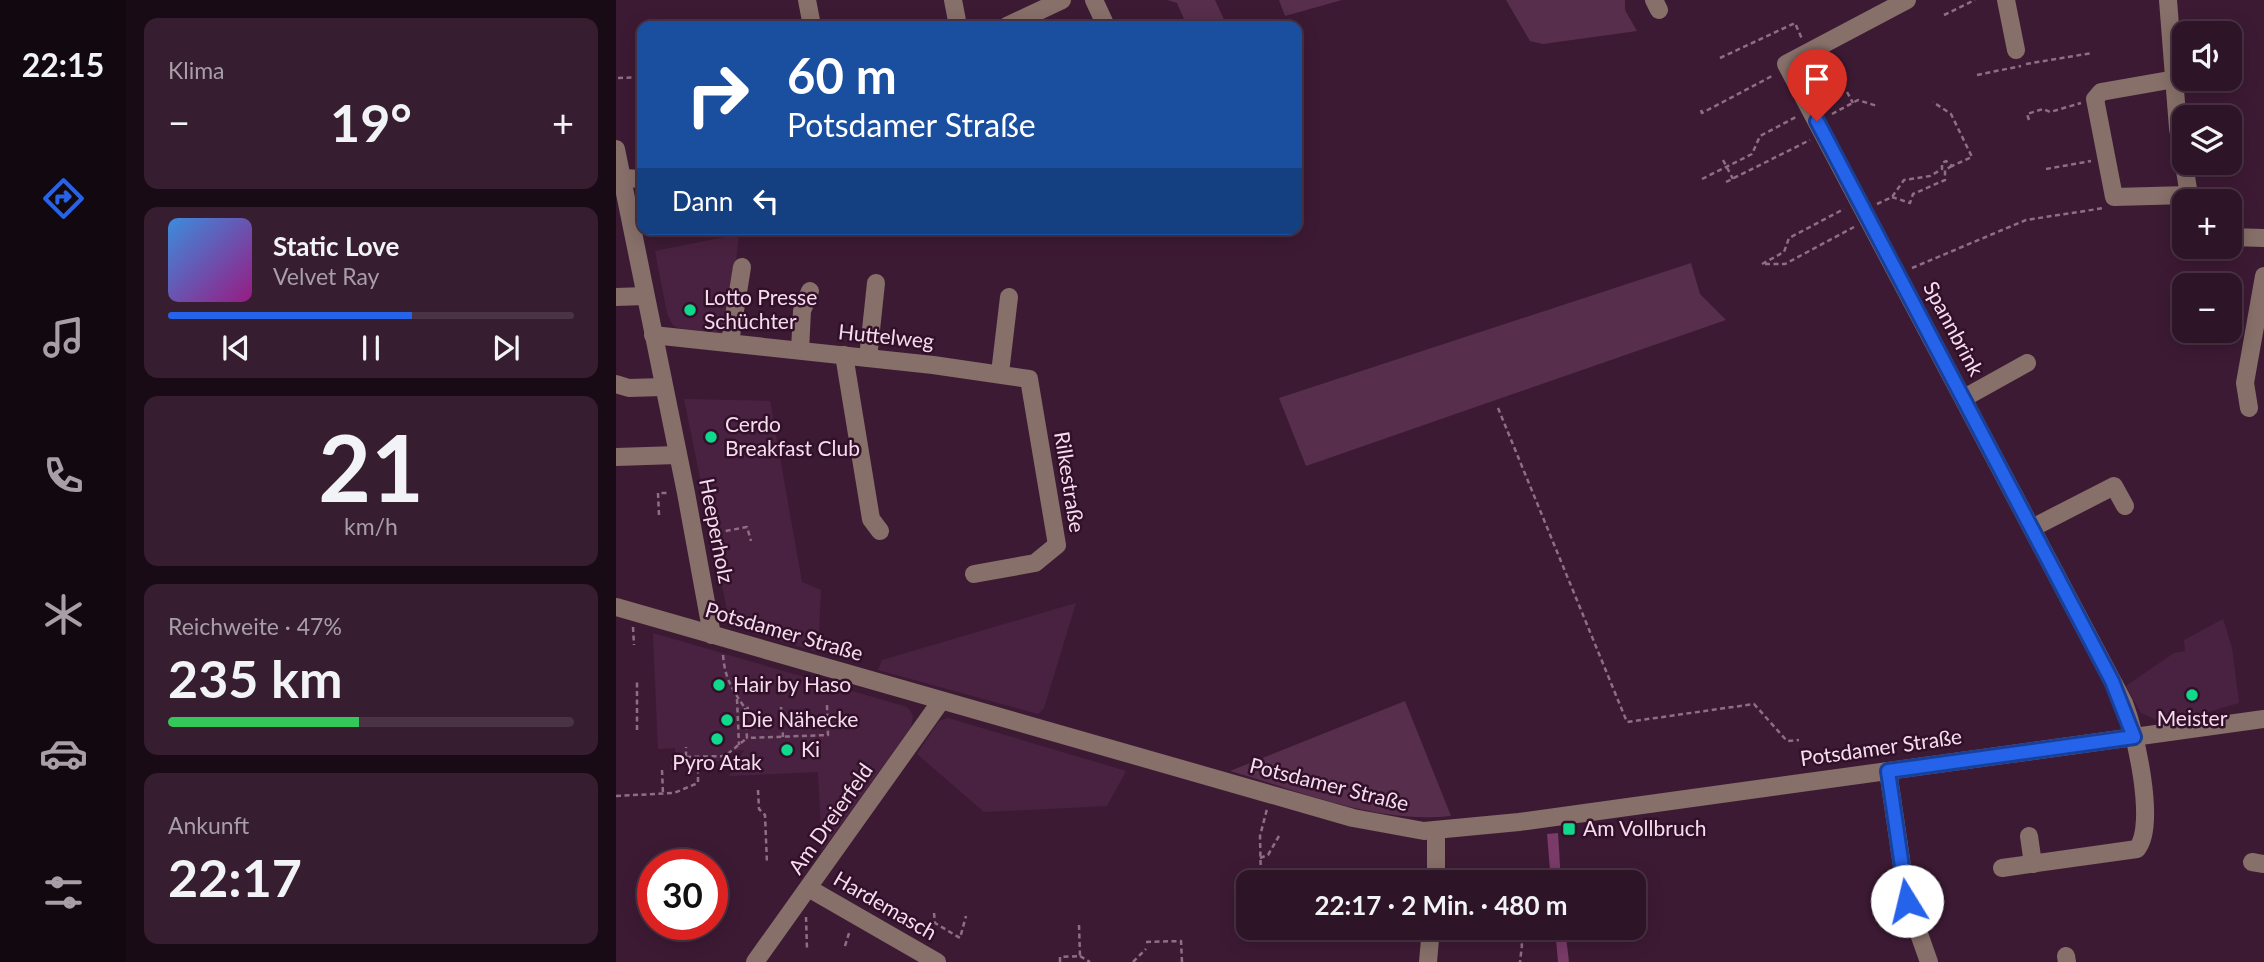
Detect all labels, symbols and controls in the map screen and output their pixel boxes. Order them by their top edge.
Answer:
map controls [2172,21,2242,343]
button: sound [2172,21,2242,91]
text: 22:15 [22,45,104,84]
text: 60 m [787,46,897,104]
icon: right [672,49,763,140]
pin [1787,49,1847,121]
text: Klima [168,56,225,84]
icon: arrive [1798,60,1836,98]
text: 19° [330,91,412,153]
text: − [168,99,190,145]
text: + [552,99,574,145]
text: Potsdamer Straße [787,105,1036,144]
button: layers [2172,105,2242,175]
icon: directions [39,174,88,223]
icon: left [747,182,785,220]
text: Dann [672,185,733,217]
button: + [2172,189,2242,259]
text: Static Love [273,230,400,262]
text: Velvet Ray [273,262,379,290]
button: − [2172,273,2242,343]
street label: Spannbrink [1919,277,1990,380]
place label: Lotto Presse Schüchter [704,284,817,333]
marker: Lotto Presse Schüchter [682,302,698,318]
icon: music [39,313,88,362]
street label: Huttelweg [837,318,935,353]
icon: previous [217,329,255,367]
icon: pause [352,329,390,367]
icon: next [487,329,525,367]
place label: Cerdo Breakfast Club [725,411,860,460]
text: 21 [318,412,424,521]
marker: Cerdo Breakfast Club [703,429,719,445]
street label: Rilkestraße [1050,429,1091,534]
icon: phone [39,451,88,500]
street label: Heeperholz [695,476,740,585]
text: km/h [344,512,398,540]
icon: climate [39,590,88,639]
street label: Potsdamer Straße [703,596,866,665]
text: Reichweite · 47% [168,612,342,640]
text: 235 km [168,647,342,709]
place label: Hair by Haso [733,671,851,696]
marker: Hair by Haso [711,677,727,693]
marker: Meister [2184,687,2200,703]
place label: Meister [2157,705,2228,730]
place label: Die Nähecke [741,706,858,731]
marker: Die Nähecke [719,712,735,728]
street label: Potsdamer Straße [1798,723,1963,770]
icon: car [39,729,88,778]
marker: Pyro Atak [709,731,725,747]
place label: Ki [801,736,820,761]
marker: Ki [779,742,795,758]
place label: Pyro Atak [672,749,762,774]
street label: Potsdamer Straße [1247,752,1412,815]
street label: Am Dreierfeld [782,758,877,878]
text: Ankunft [168,811,249,839]
place label: Am Vollbruch [1583,815,1706,840]
marker: Am Vollbruch [1561,821,1577,837]
text: 22:17 [168,846,302,908]
speed limit sign: 30 [637,849,728,940]
position arrow [1870,864,1944,938]
street label: Hardemasch [830,865,942,944]
icon: filters [39,868,88,917]
text: 22:17 · 2 Min. · 480 m [1314,889,1568,921]

